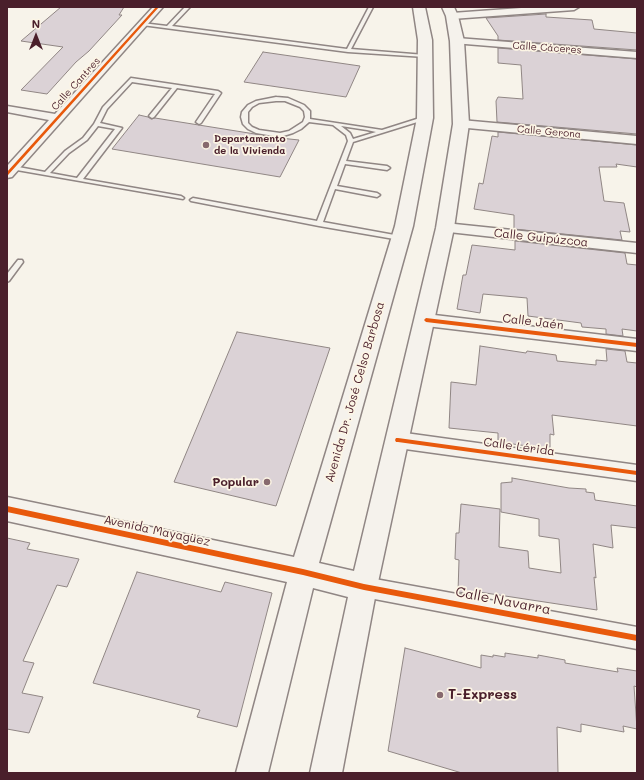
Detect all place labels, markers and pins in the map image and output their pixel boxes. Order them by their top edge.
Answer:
place label: Departamento de la Vivienda [214,133,286,156]
marker: Departamento de la Vivienda [201,140,211,150]
place label: Popular [212,475,259,489]
marker: Popular [262,477,272,487]
place label: T-Express [448,687,517,703]
marker: T-Express [435,690,445,700]

